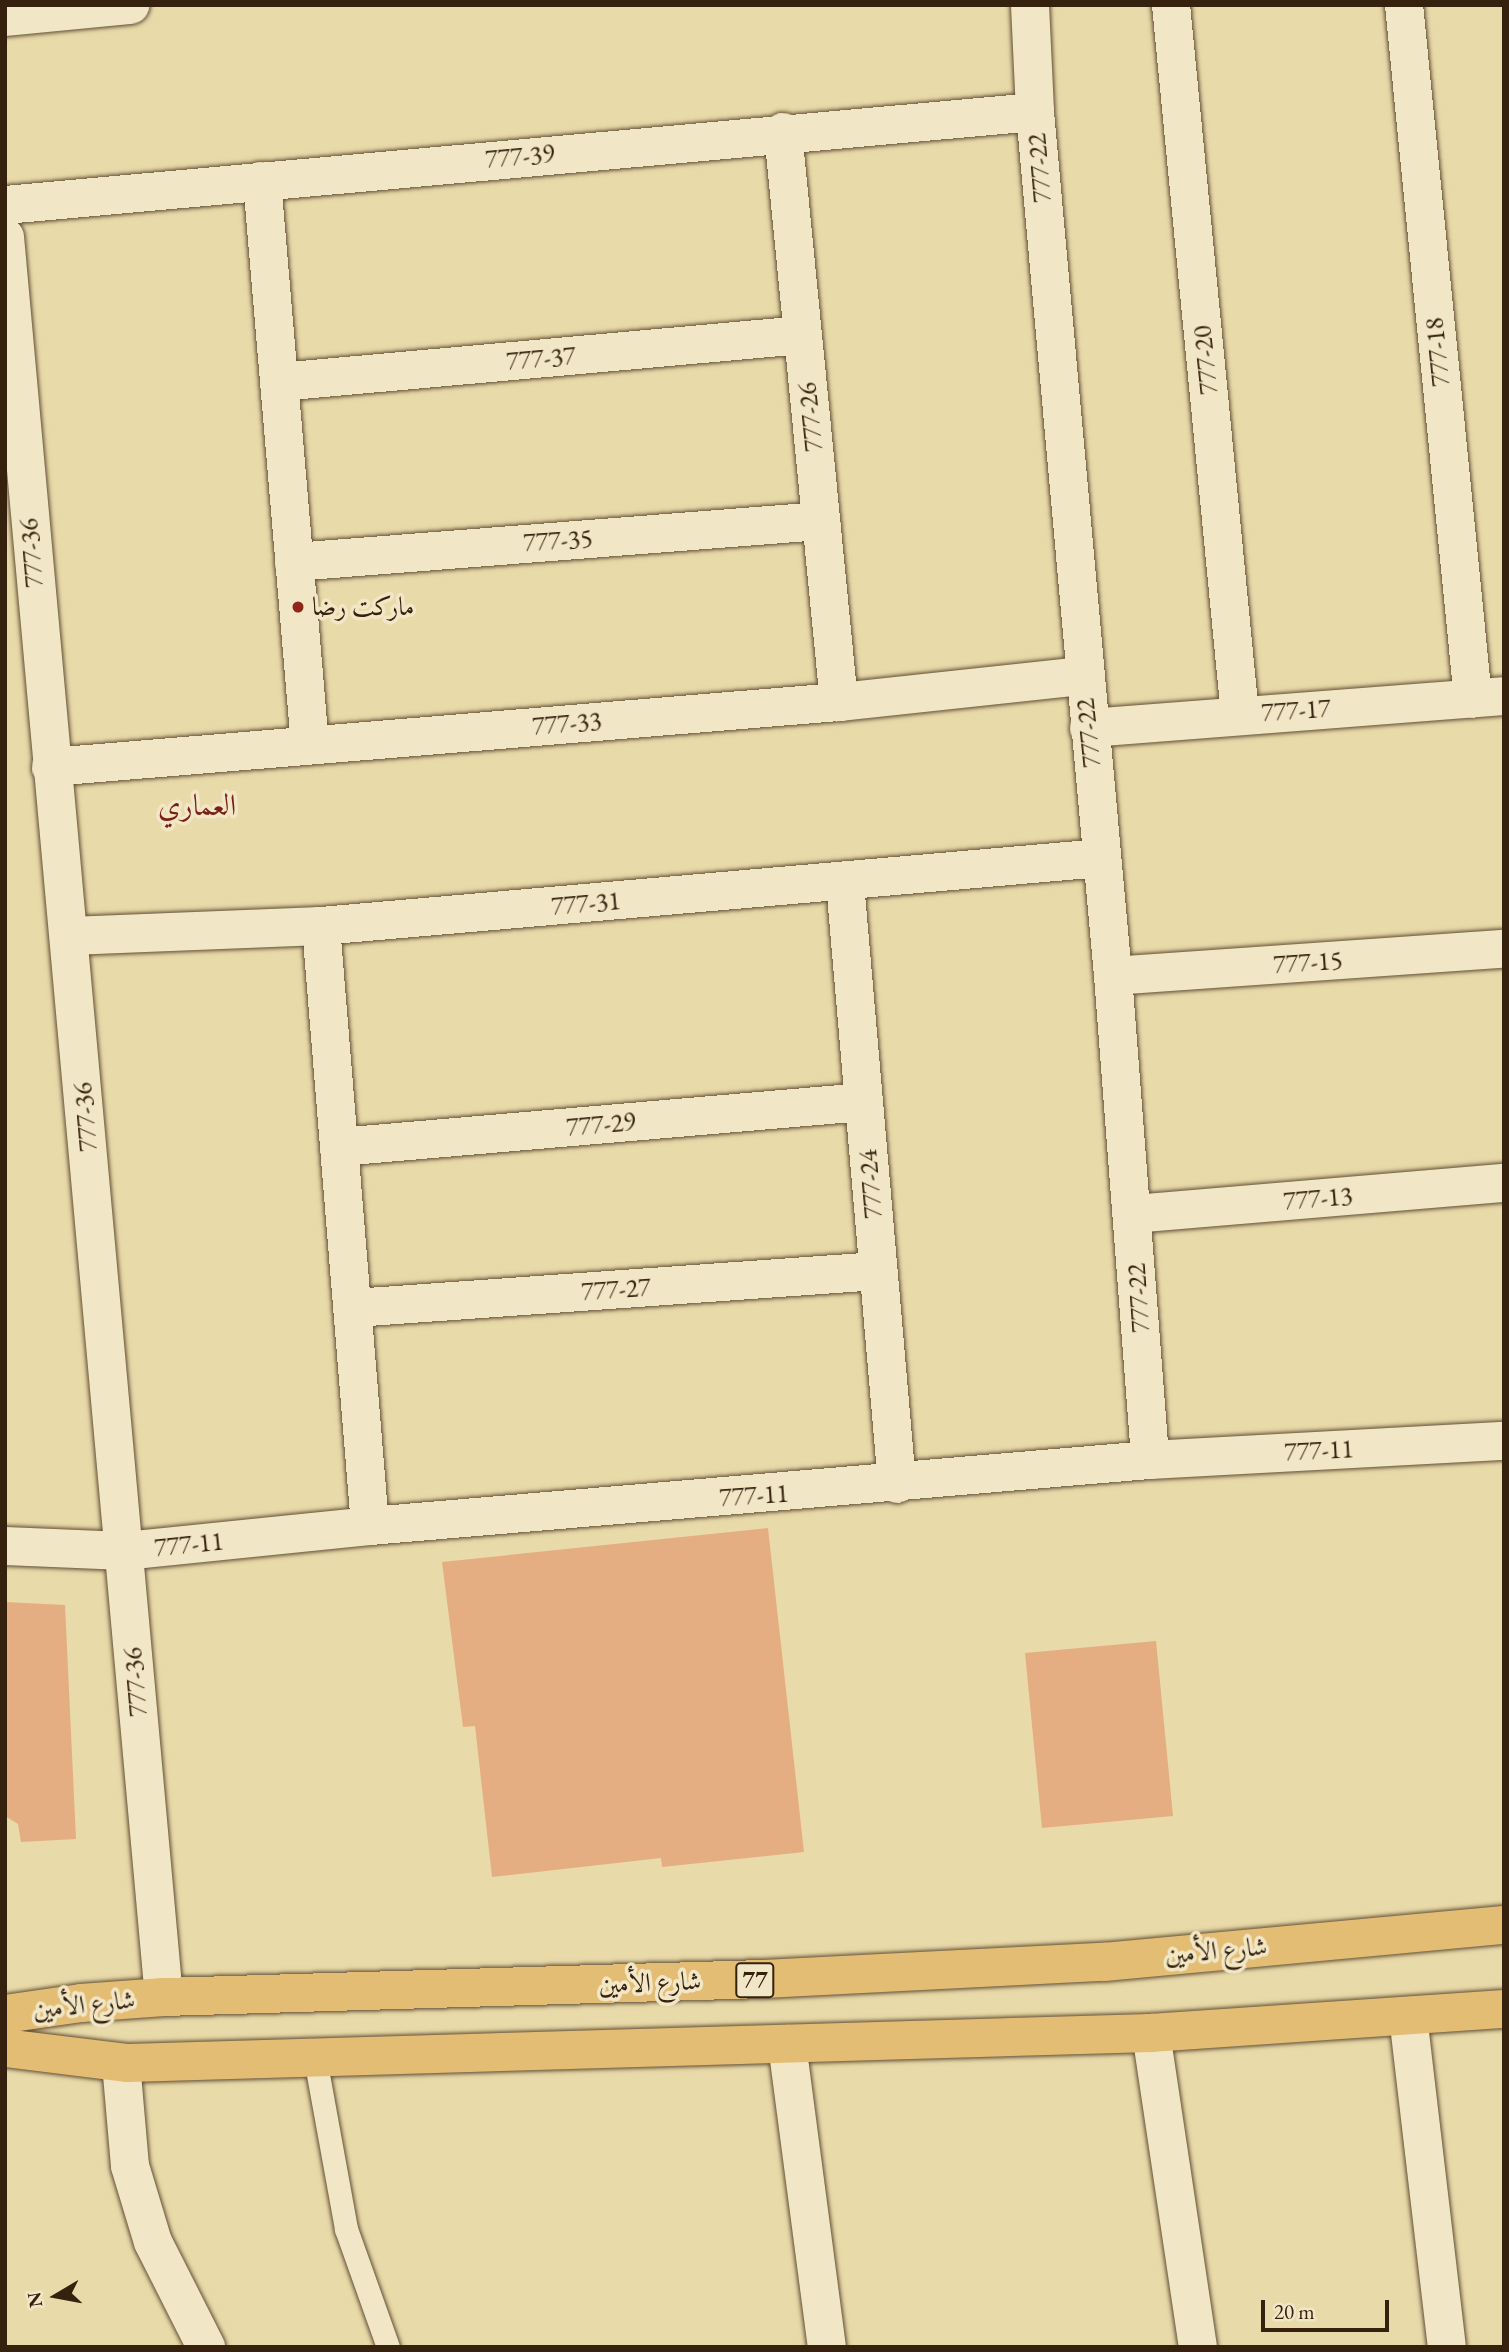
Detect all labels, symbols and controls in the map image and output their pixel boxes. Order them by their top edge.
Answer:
street label: 777-22 [1021,132,1059,204]
street label: 777-39 [484,138,556,176]
street label: 777-18 [1419,316,1457,388]
street label: 777-20 [1187,324,1225,396]
street label: 777-37 [505,340,577,378]
street label: 777-26 [792,381,830,453]
street label: 777-36 [13,517,51,589]
street label: 777-35 [522,523,594,559]
place label: ماركت رضا [312,591,414,623]
marker: ماركت رضا [290,599,306,615]
street label: 777-17 [1260,693,1332,729]
street label: 777-22 [1070,697,1108,769]
street label: 777-33 [531,705,603,743]
district label: العماري [158,787,236,823]
street label: 777-31 [550,885,622,923]
street label: 777-15 [1272,945,1344,981]
street label: 777-36 [67,1081,105,1153]
street label: 777-29 [565,1106,637,1144]
street label: 777-24 [852,1148,890,1220]
street label: 777-13 [1282,1180,1354,1218]
street label: 777-22 [1121,1262,1157,1334]
street label: 777-27 [580,1272,652,1308]
street label: 777-11 [1283,1434,1355,1468]
street label: 777-11 [718,1478,790,1514]
street label: 777-11 [153,1526,225,1564]
street label: 777-36 [117,1646,155,1718]
street label: شارع الأمين [1164,1931,1268,1971]
road number: 77 [734,1959,776,2000]
street label: شارع الأمين [598,1966,702,2000]
street label: شارع الأمين [31,1984,137,2026]
north arrow [21,2261,91,2331]
scale bar [1264,2286,1392,2330]
text: N [21,2290,48,2309]
text: 20 m [1274,2298,1315,2325]

